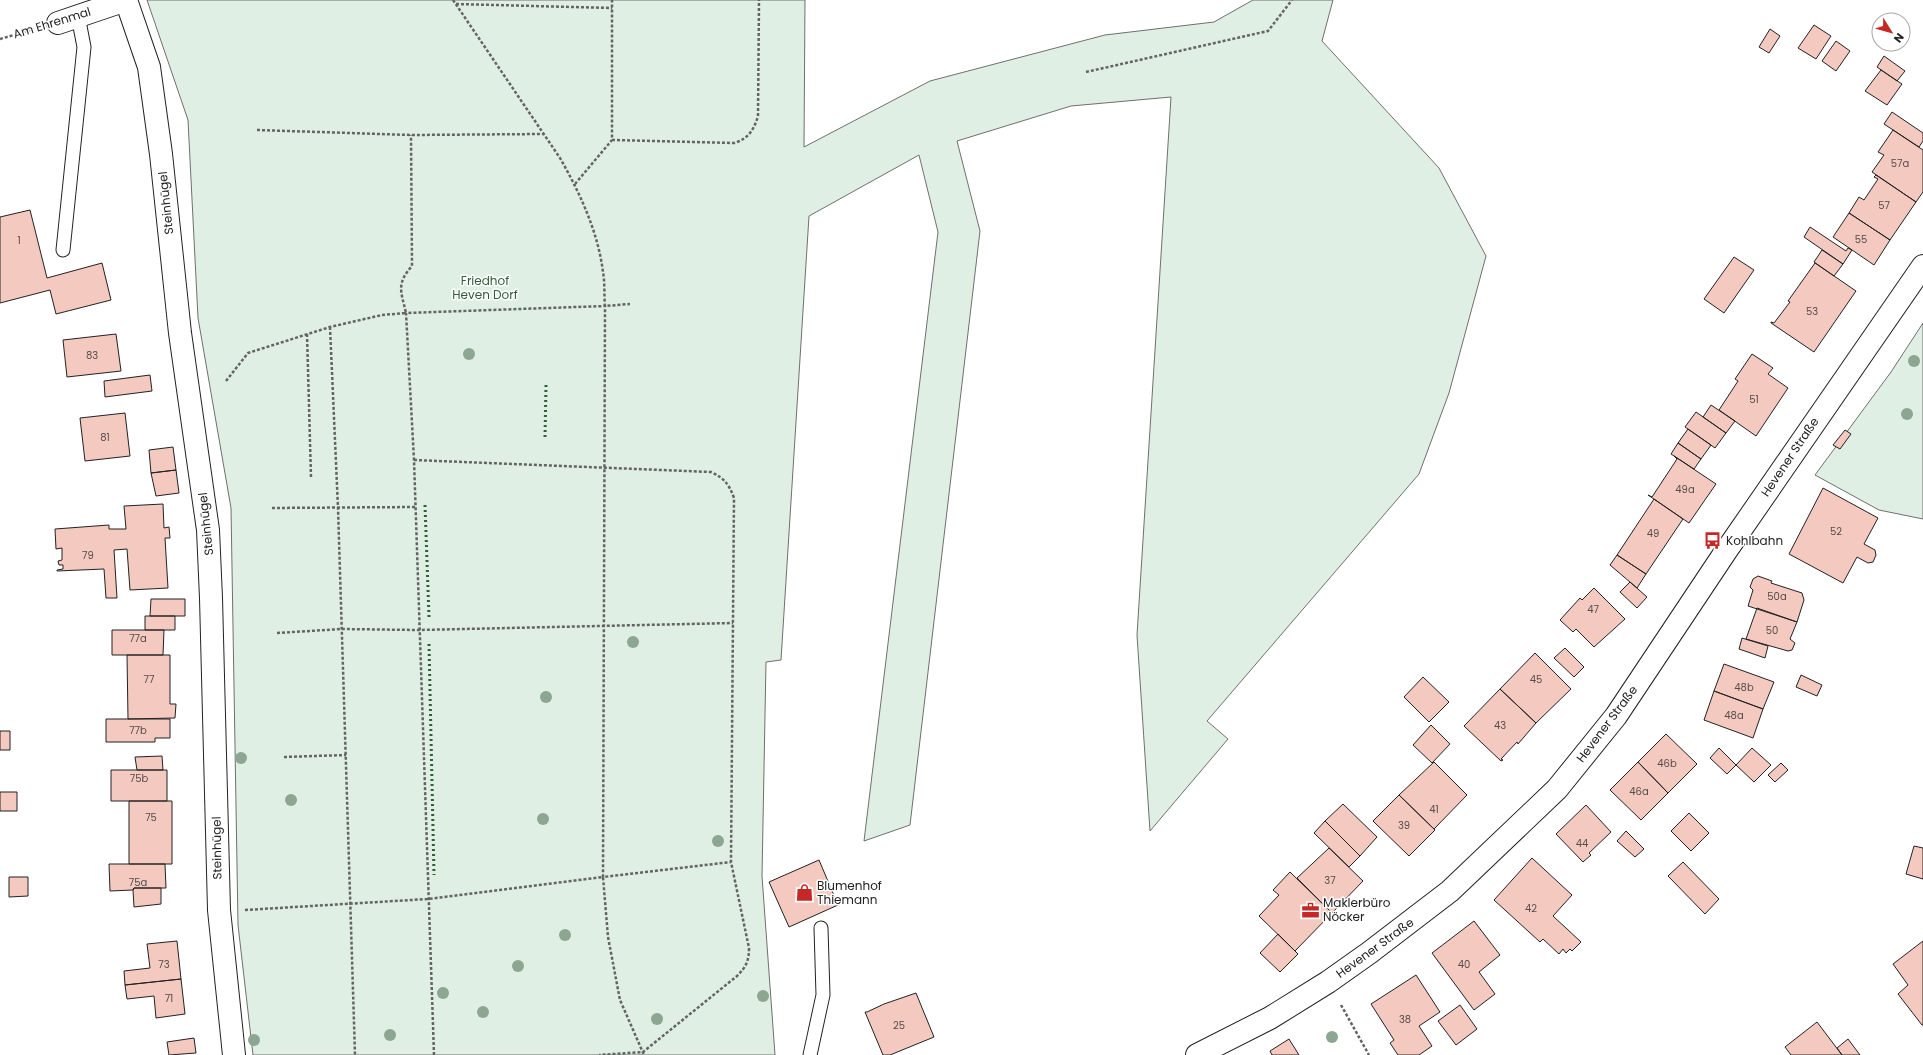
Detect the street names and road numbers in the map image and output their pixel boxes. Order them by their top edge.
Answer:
street label: Am Ehrenmal [11,3,93,42]
street label: Steinhügel [154,171,177,235]
street label: Hevener Straße [1757,414,1822,500]
street label: Steinhügel [194,492,217,556]
street label: Hevener Straße [1572,682,1641,766]
street label: Steinhügel [207,816,226,880]
street label: Hevener Straße [1332,914,1417,982]

